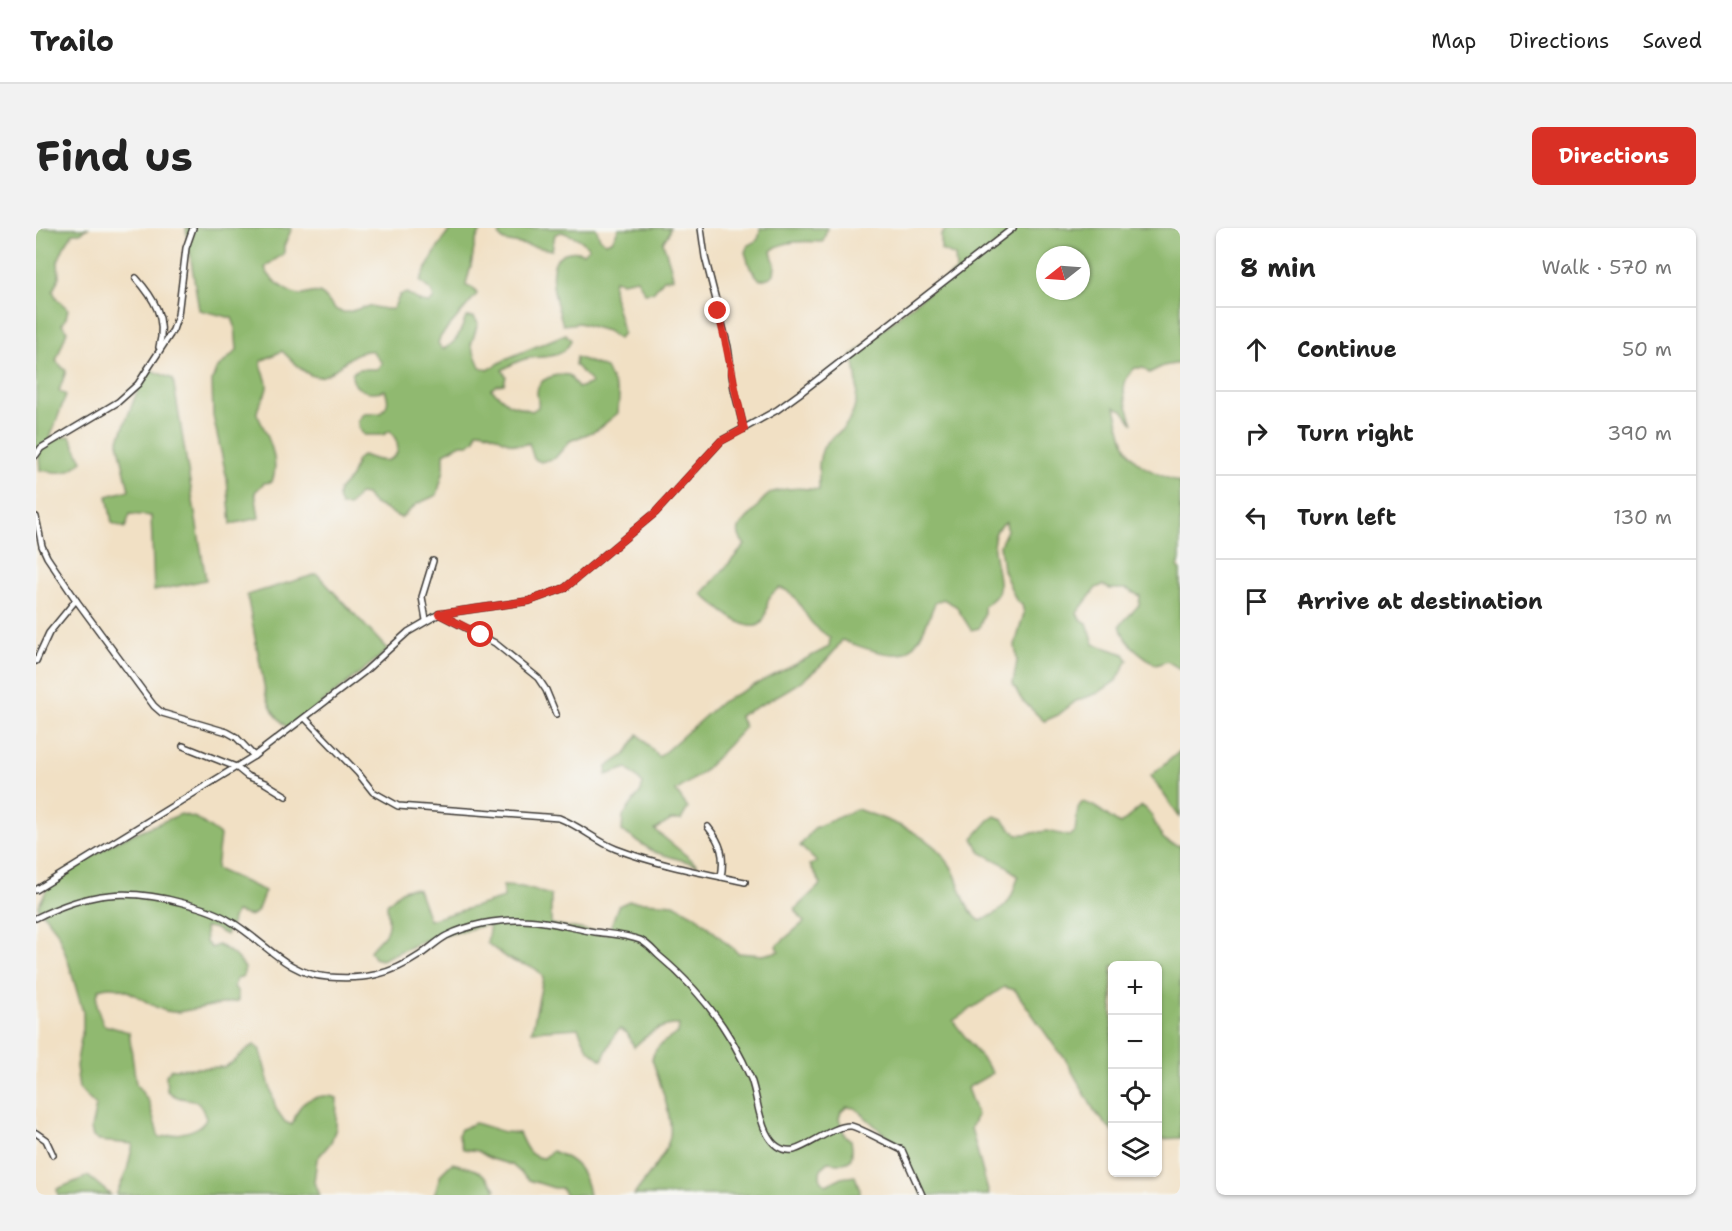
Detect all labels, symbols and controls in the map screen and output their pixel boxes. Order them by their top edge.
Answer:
text: Trailo [30,22,114,60]
text: Map [1431,27,1476,55]
text: Directions [1509,27,1609,55]
text: Saved [1642,27,1702,55]
button: Directions [1532,127,1696,185]
text: Find us [36,128,193,184]
north arrow [1036,246,1090,300]
text: 8 min [1240,250,1316,285]
text: Walk · 570 m [1542,254,1672,280]
route end [704,297,730,323]
icon: ahead [1240,333,1273,366]
text: Continue [1297,335,1397,364]
text: 50 m [1622,336,1672,362]
icon: right [1240,417,1273,450]
text: Turn right [1297,419,1414,448]
text: 390 m [1607,420,1672,446]
icon: left [1240,501,1273,534]
text: Turn left [1297,503,1396,532]
text: 130 m [1613,504,1672,530]
icon: arrive [1240,585,1273,618]
text: Arrive at destination [1297,587,1543,616]
route start [467,621,493,647]
map controls [1108,961,1162,1177]
button: + [1108,961,1162,1015]
button: − [1108,1015,1162,1069]
button: locate [1108,1069,1162,1123]
button: layers [1108,1123,1162,1177]

